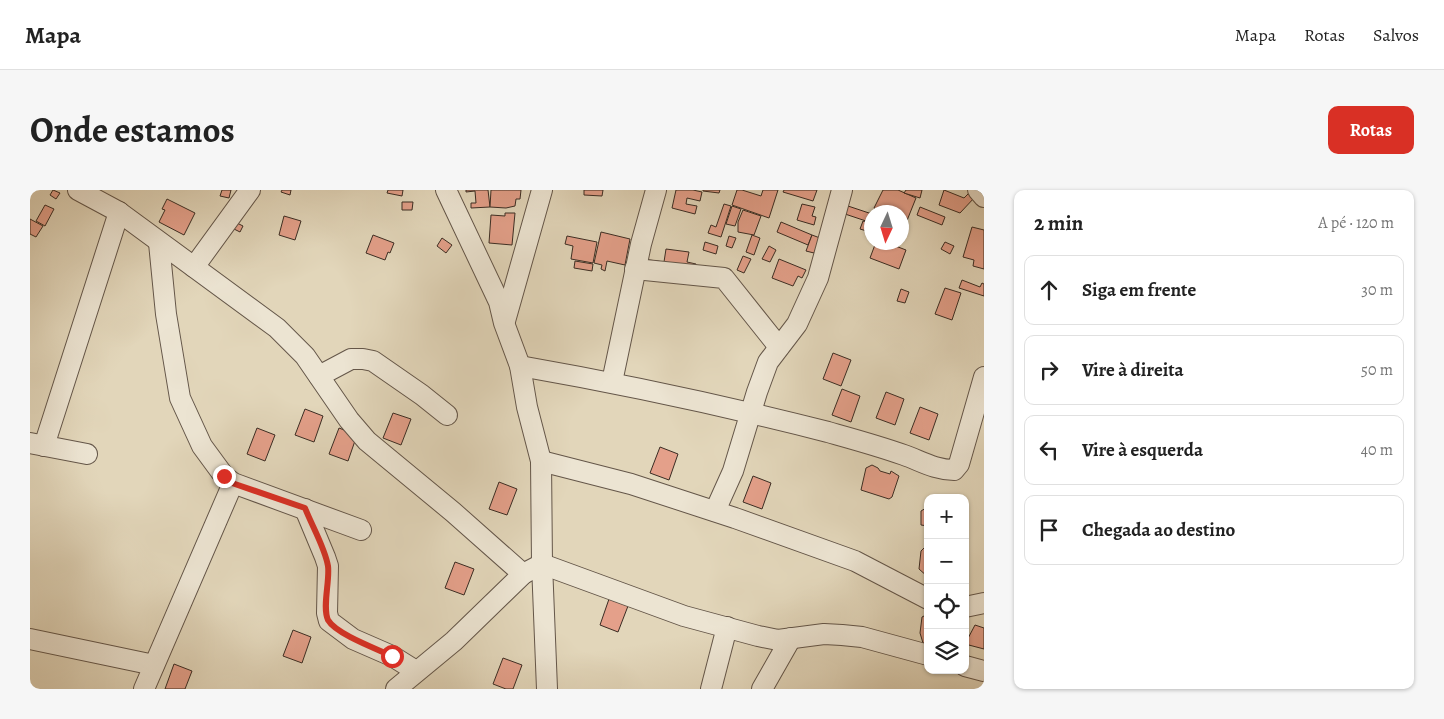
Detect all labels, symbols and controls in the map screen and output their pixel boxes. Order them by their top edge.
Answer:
text: Mapa [25,19,81,51]
text: Mapa [1235,23,1276,47]
text: Rotas [1304,23,1345,47]
text: Salvos [1373,23,1419,47]
text: Onde estamos [30,106,235,154]
button: Rotas [1328,106,1414,154]
north arrow [864,205,909,250]
text: 2 min [1034,209,1083,237]
text: A pé · 120 m [1318,212,1394,234]
icon: ahead [1035,276,1063,304]
text: Siga em frente [1082,277,1196,303]
text: 30 m [1361,279,1393,301]
icon: right [1035,356,1063,384]
text: Vire à direita [1082,357,1184,383]
text: 50 m [1361,359,1393,381]
icon: left [1035,436,1063,464]
text: Vire à esquerda [1082,437,1203,463]
text: 40 m [1361,439,1393,461]
route end [213,465,236,488]
map controls [924,494,969,674]
button: + [924,494,969,539]
icon: arrive [1035,516,1063,544]
text: Chegada ao destino [1082,517,1235,543]
button: − [924,539,969,584]
button: locate [924,584,969,629]
button: layers [924,629,969,674]
route start [381,645,404,668]

